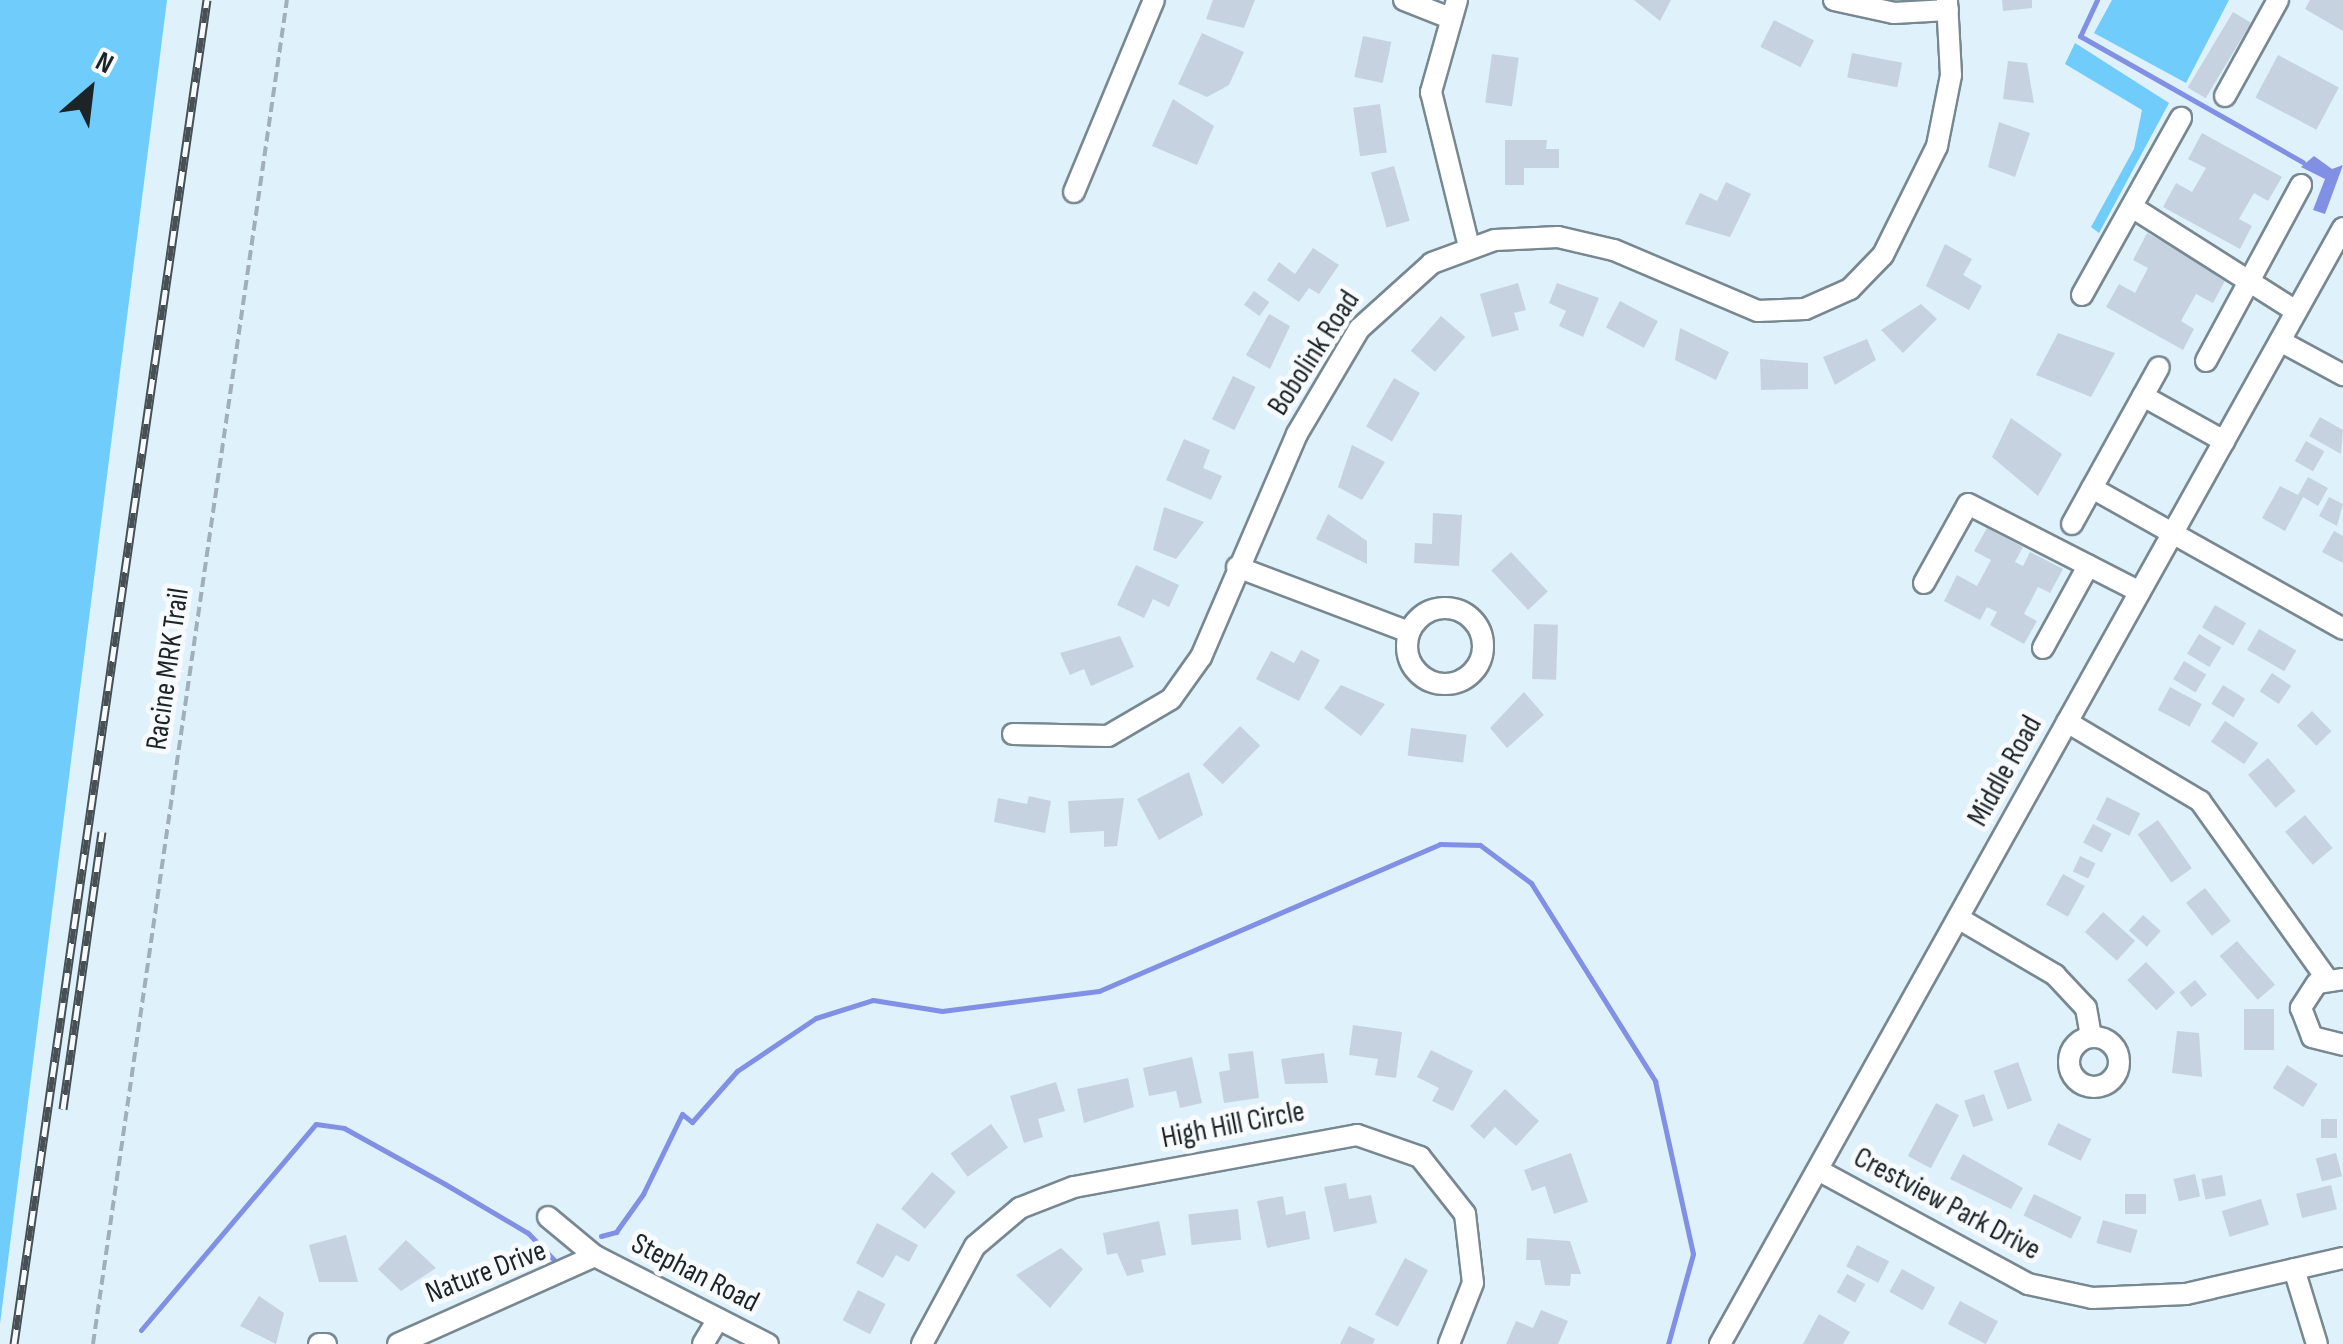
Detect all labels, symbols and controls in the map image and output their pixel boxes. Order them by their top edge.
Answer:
north arrow [40,40,140,140]
text: N [90,45,119,81]
street label: Bobolink Road [1260,284,1368,422]
street label: Racine MRK Trail [139,586,197,752]
street label: Middle Road [1960,709,2050,833]
street label: High Hill Circle [1158,1093,1308,1157]
street label: Crestview Park Drive [1847,1140,2047,1268]
street label: Stephan Road [625,1226,765,1320]
street label: Nature Drive [421,1233,551,1311]

